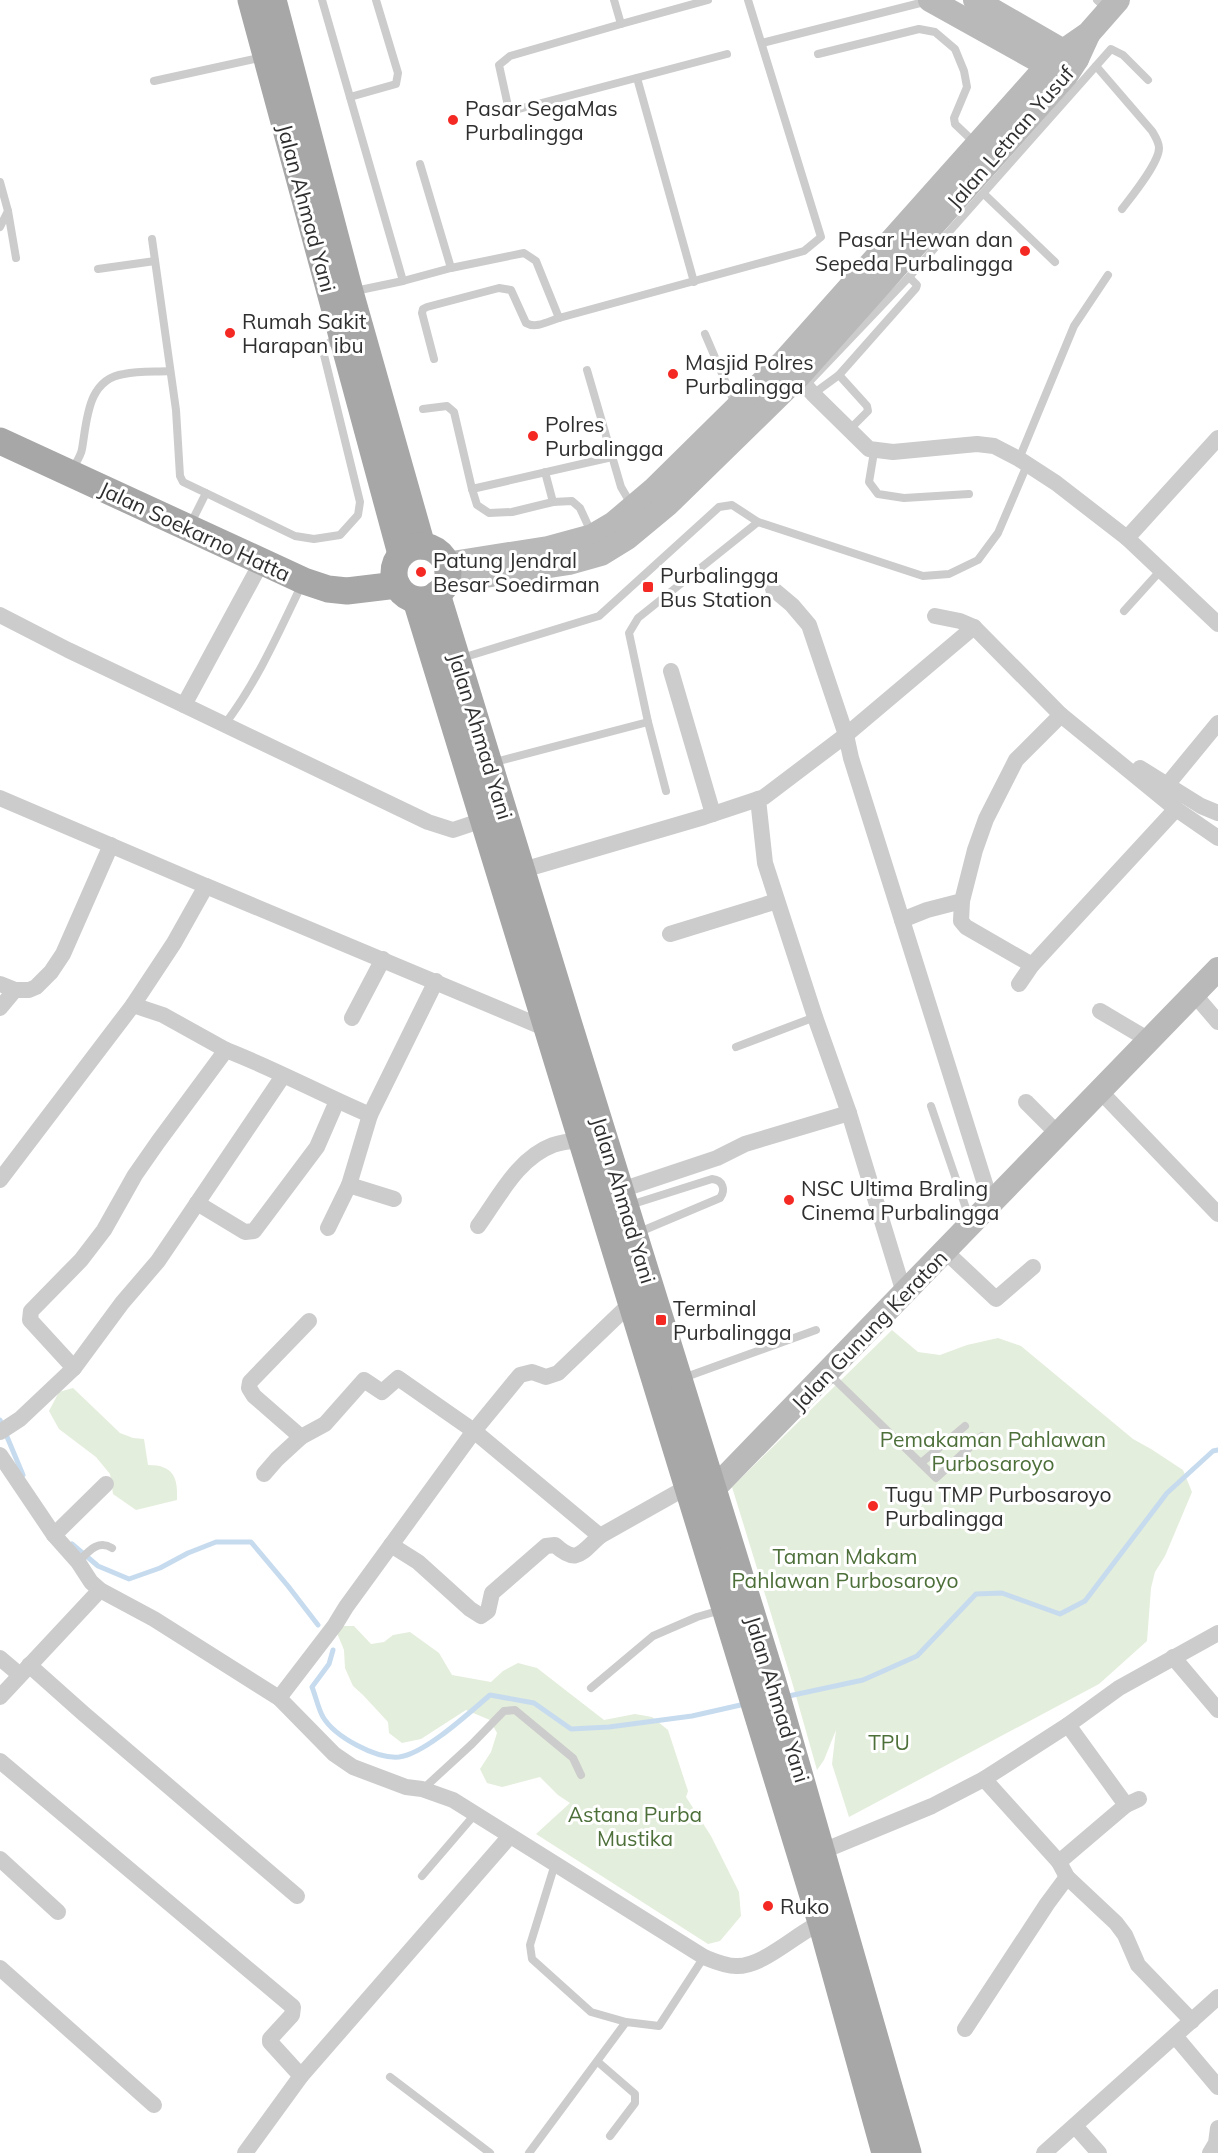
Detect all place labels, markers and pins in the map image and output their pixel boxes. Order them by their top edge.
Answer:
place label: Pasar SegaMas Purbalingga [465,95,618,145]
marker: Pasar SegaMas Purbalingga [446,113,460,127]
place label: Pasar Hewan dan Sepeda Purbalingga [815,226,1013,276]
marker: Pasar Hewan dan Sepeda Purbalingga [1018,244,1032,258]
place label: Rumah Sakit Harapan ibu [242,308,366,358]
marker: Rumah Sakit Harapan ibu [223,326,237,340]
place label: Masjid Polres Purbalingga [685,349,814,399]
marker: Masjid Polres Purbalingga [666,367,680,381]
place label: Polres Purbalingga [545,411,664,461]
marker: Polres Purbalingga [526,429,540,443]
place label: Patung Jendral Besar Soedirman [433,547,600,597]
place label: Purbalingga Bus Station [660,562,779,612]
marker: Patung Jendral Besar Soedirman [414,565,428,579]
marker: Purbalingga Bus Station [641,580,655,594]
place label: NSC Ultima Braling Cinema Purbalingga [801,1175,999,1225]
marker: NSC Ultima Braling Cinema Purbalingga [782,1193,796,1207]
place label: Terminal Purbalingga [673,1295,792,1345]
marker: Terminal Purbalingga [654,1313,668,1327]
place label: Tugu TMP Purbosaroyo Purbalingga [885,1481,1112,1531]
marker: Tugu TMP Purbosaroyo Purbalingga [866,1499,880,1513]
place label: Ruko [780,1893,829,1919]
marker: Ruko [761,1899,775,1913]

